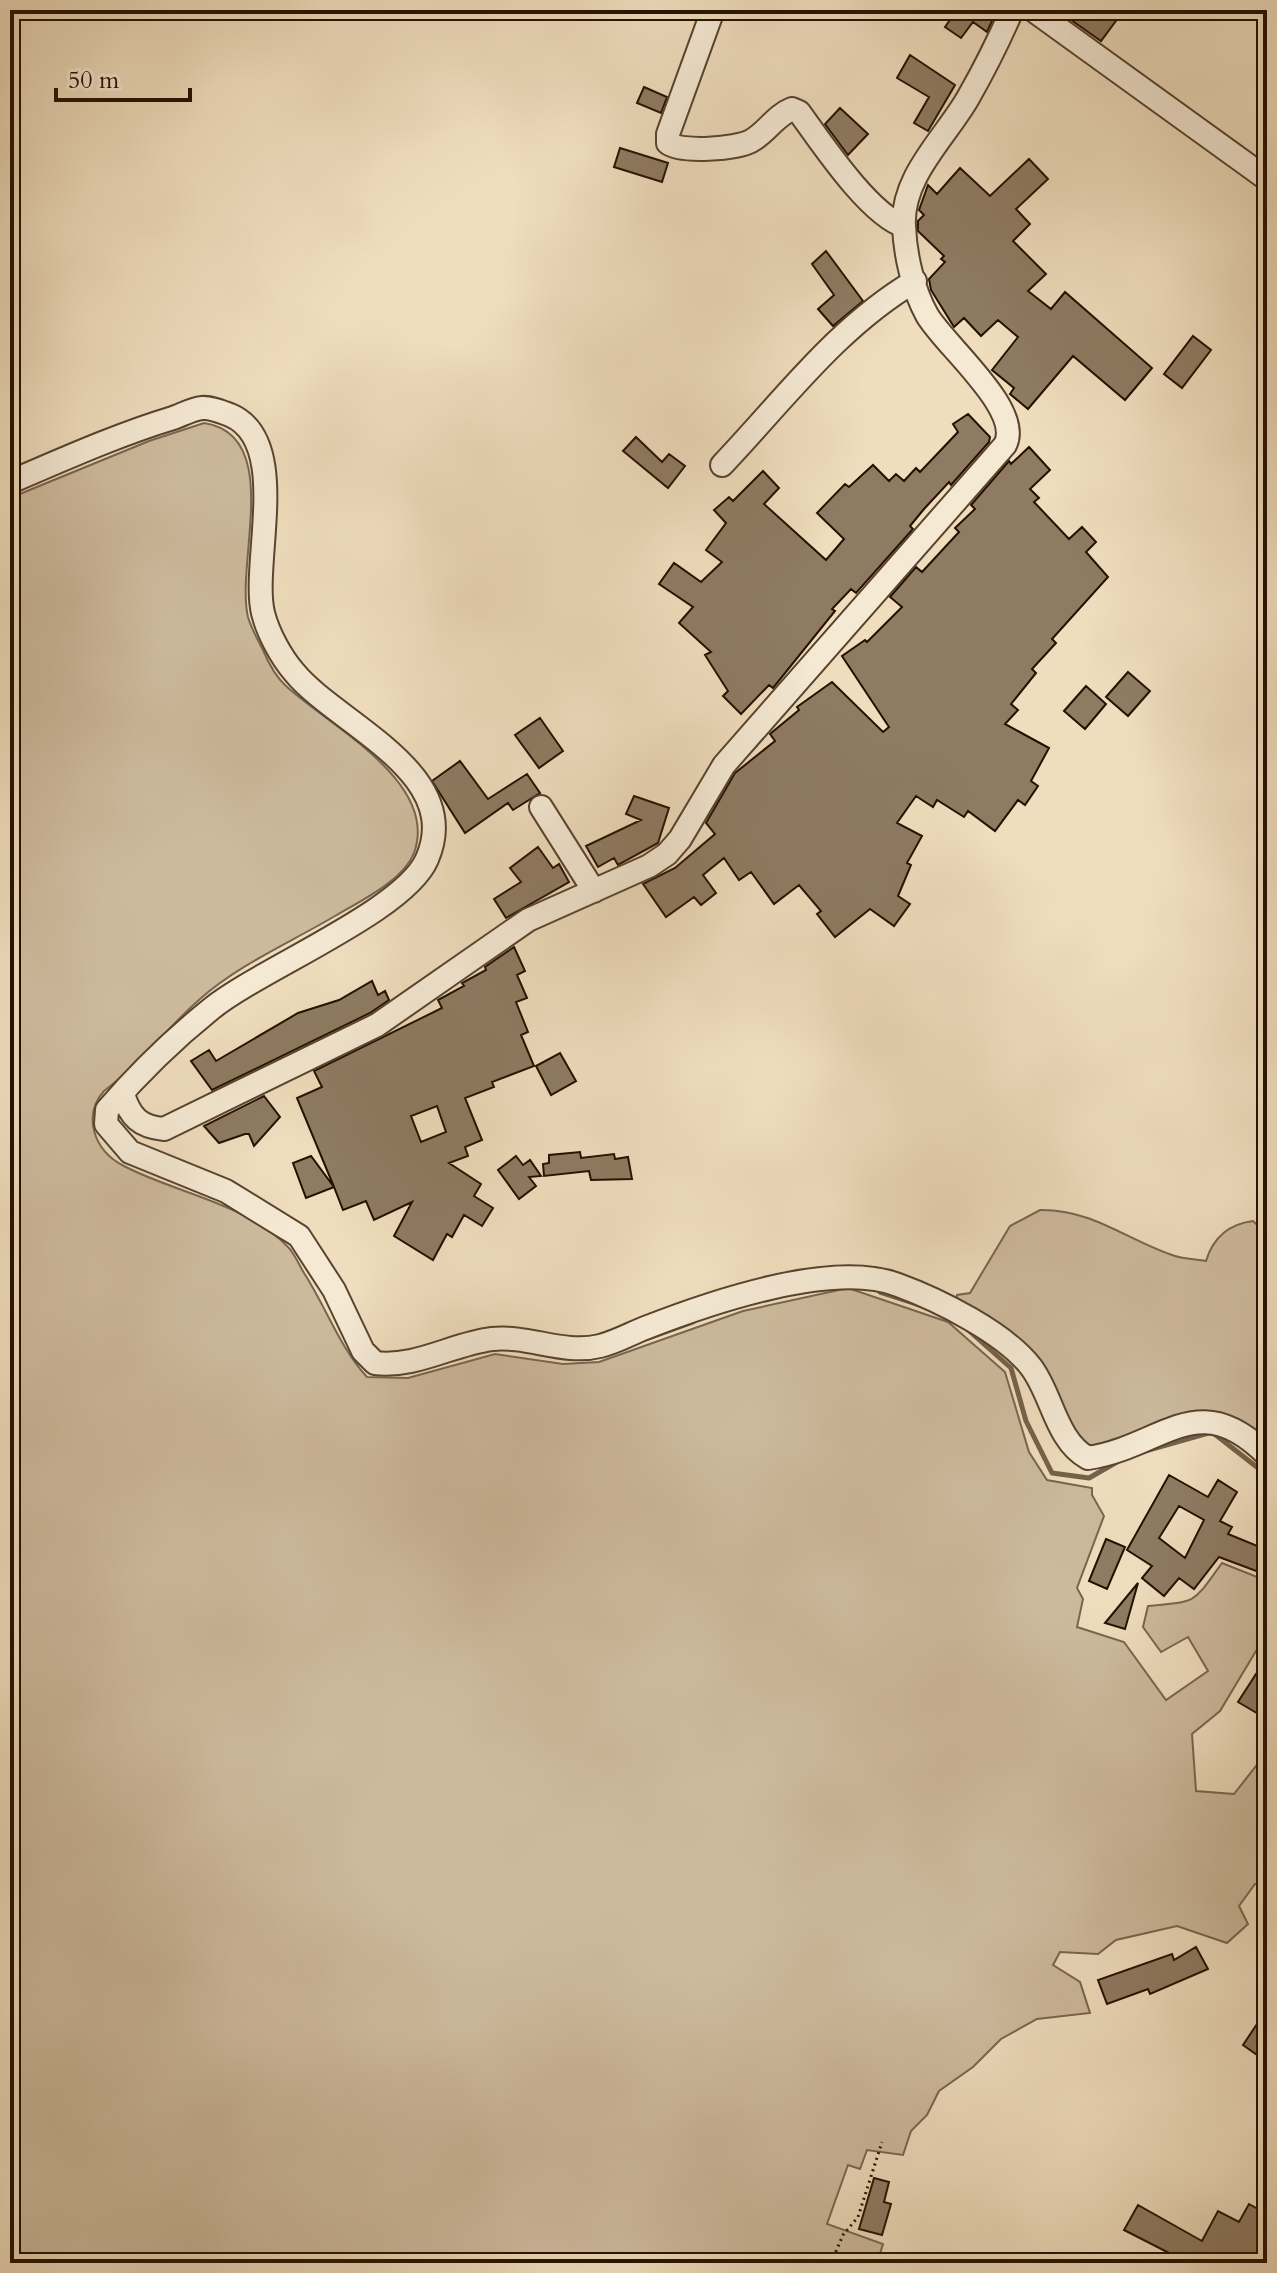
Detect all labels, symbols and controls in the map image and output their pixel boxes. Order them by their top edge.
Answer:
scale bar [56,52,190,102]
text: 50 m [68,64,120,97]

